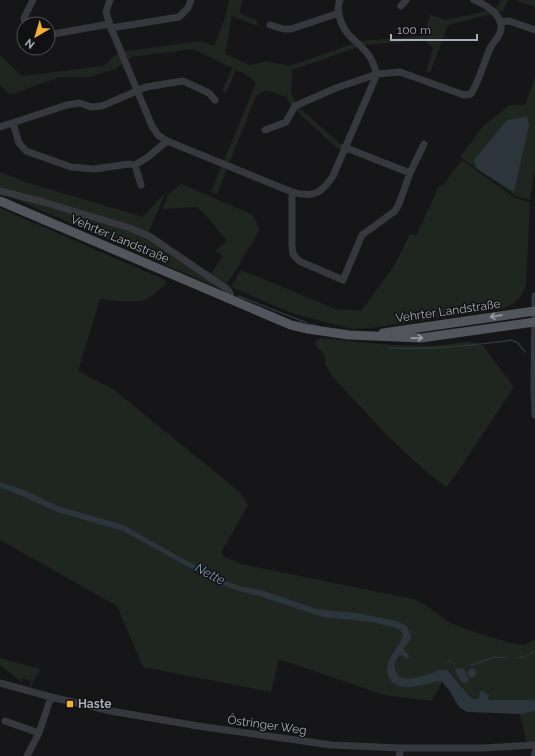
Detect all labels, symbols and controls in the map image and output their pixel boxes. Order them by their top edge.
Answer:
north arrow [16,16,56,56]
scale bar [391,16,477,42]
text: 100 m [397,23,431,37]
text: N [23,36,37,51]
street label: Vehrter Landstraße [69,212,171,266]
street label: Vehrter Landstraße [395,297,501,325]
one-way arrow [490,312,503,320]
one-way arrow [410,334,423,342]
water label: Nette [193,560,227,588]
place label: Haste [78,697,111,711]
marker: Haste [65,699,75,709]
street label: Östringer Weg [226,713,308,737]

